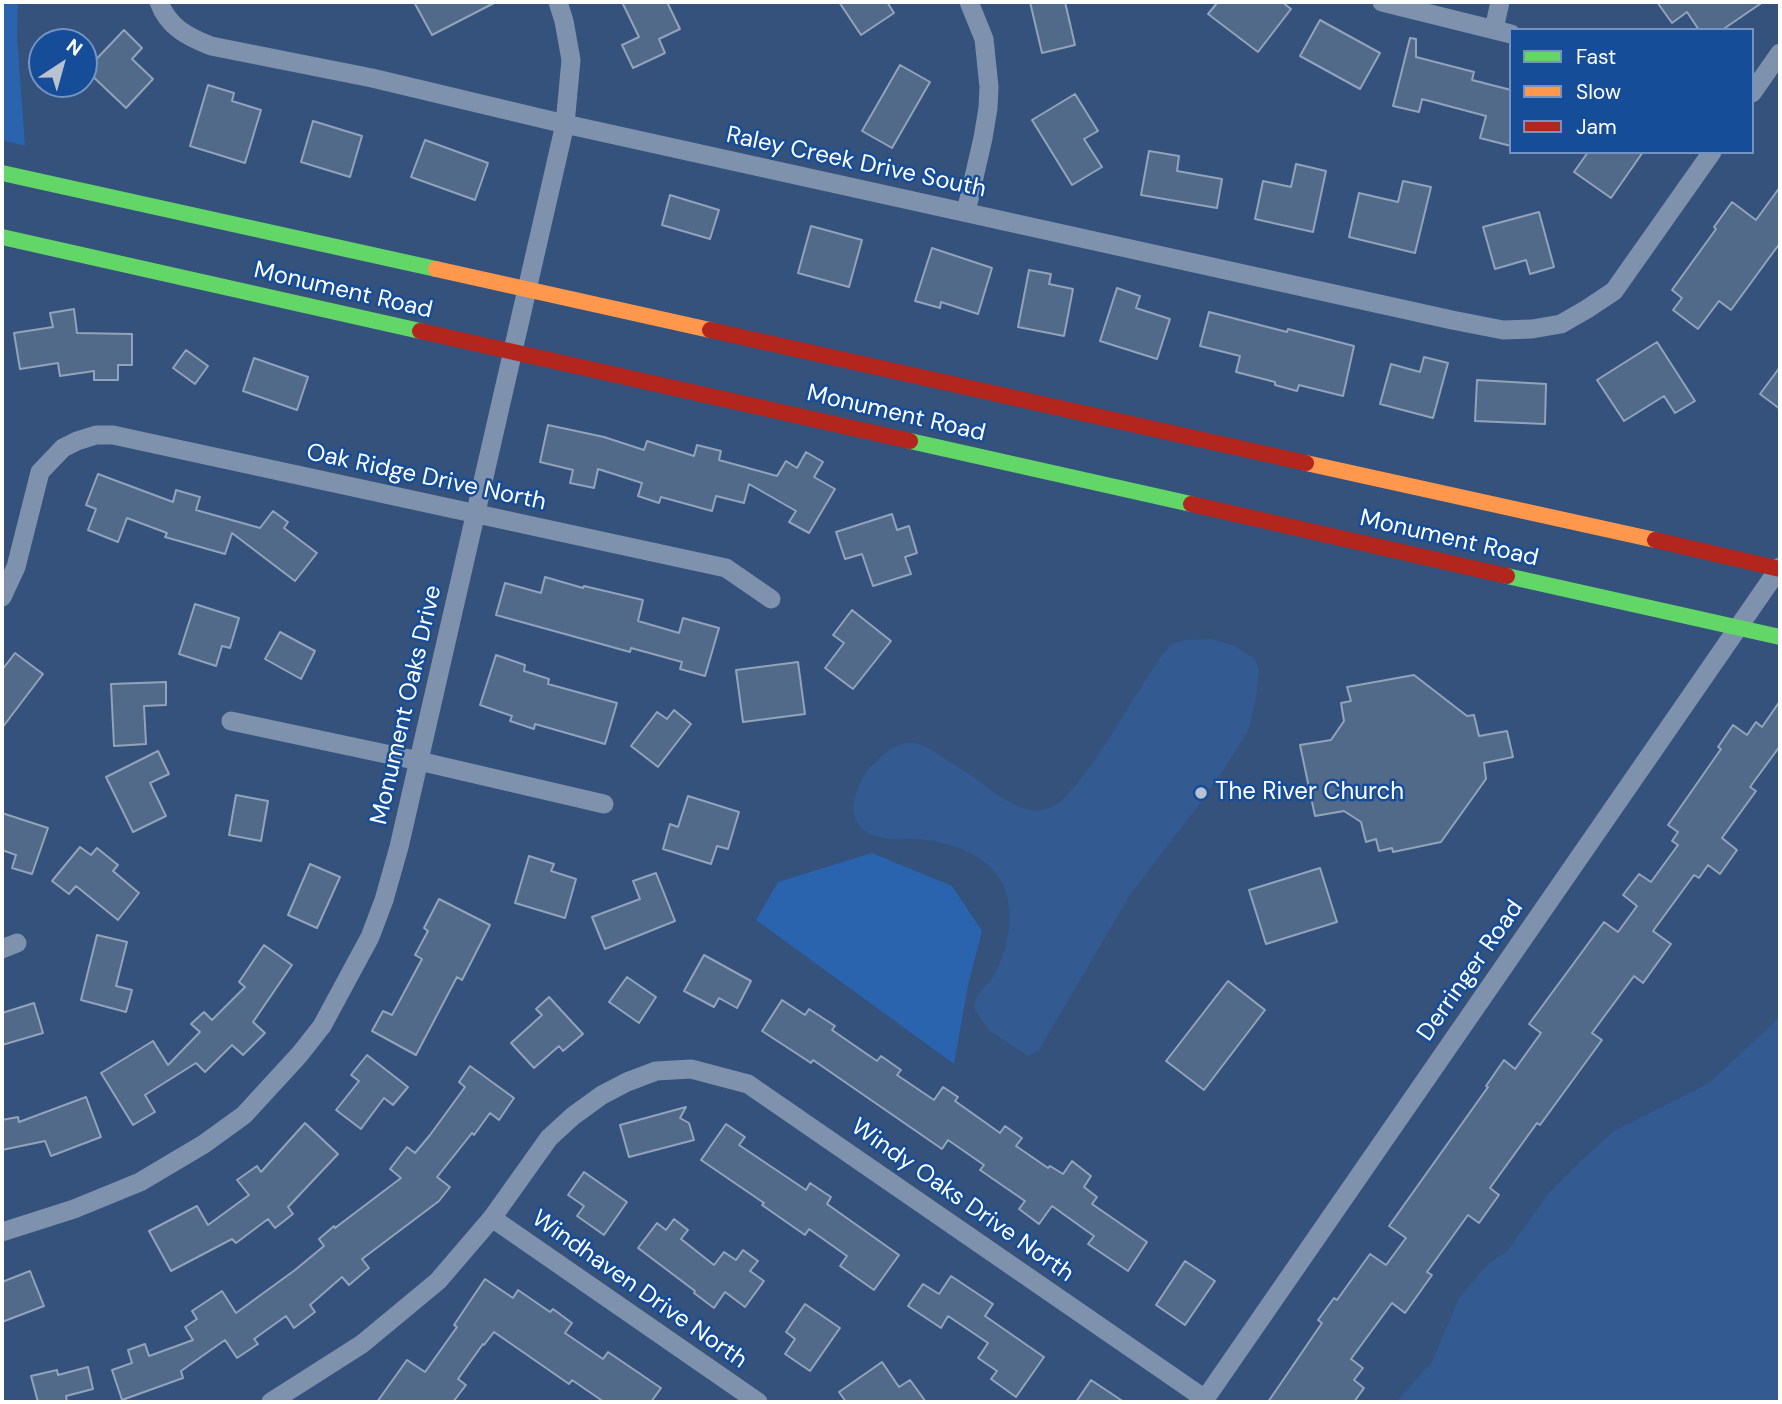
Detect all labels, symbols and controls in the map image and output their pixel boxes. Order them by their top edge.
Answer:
north arrow [28,28,98,98]
legend [1509,28,1754,154]
text: N [62,33,87,61]
text: Fast [1576,43,1616,71]
text: Slow [1576,78,1621,106]
text: Jam [1576,113,1617,141]
street label: Raley Creek Drive South [723,121,989,205]
street label: Monument Road [251,256,435,326]
street label: Monument Road [804,379,988,449]
street label: Oak Ridge Drive North [304,439,548,517]
street label: Monument Road [1357,504,1541,574]
street label: Monument Oaks Drive [365,582,449,828]
place label: The River Church [1215,779,1404,807]
marker: The River Church [1193,785,1209,801]
street label: Derringer Road [1412,895,1530,1047]
street label: Windy Oaks Drive North [845,1113,1079,1289]
street label: Windhaven Drive North [526,1205,752,1375]

